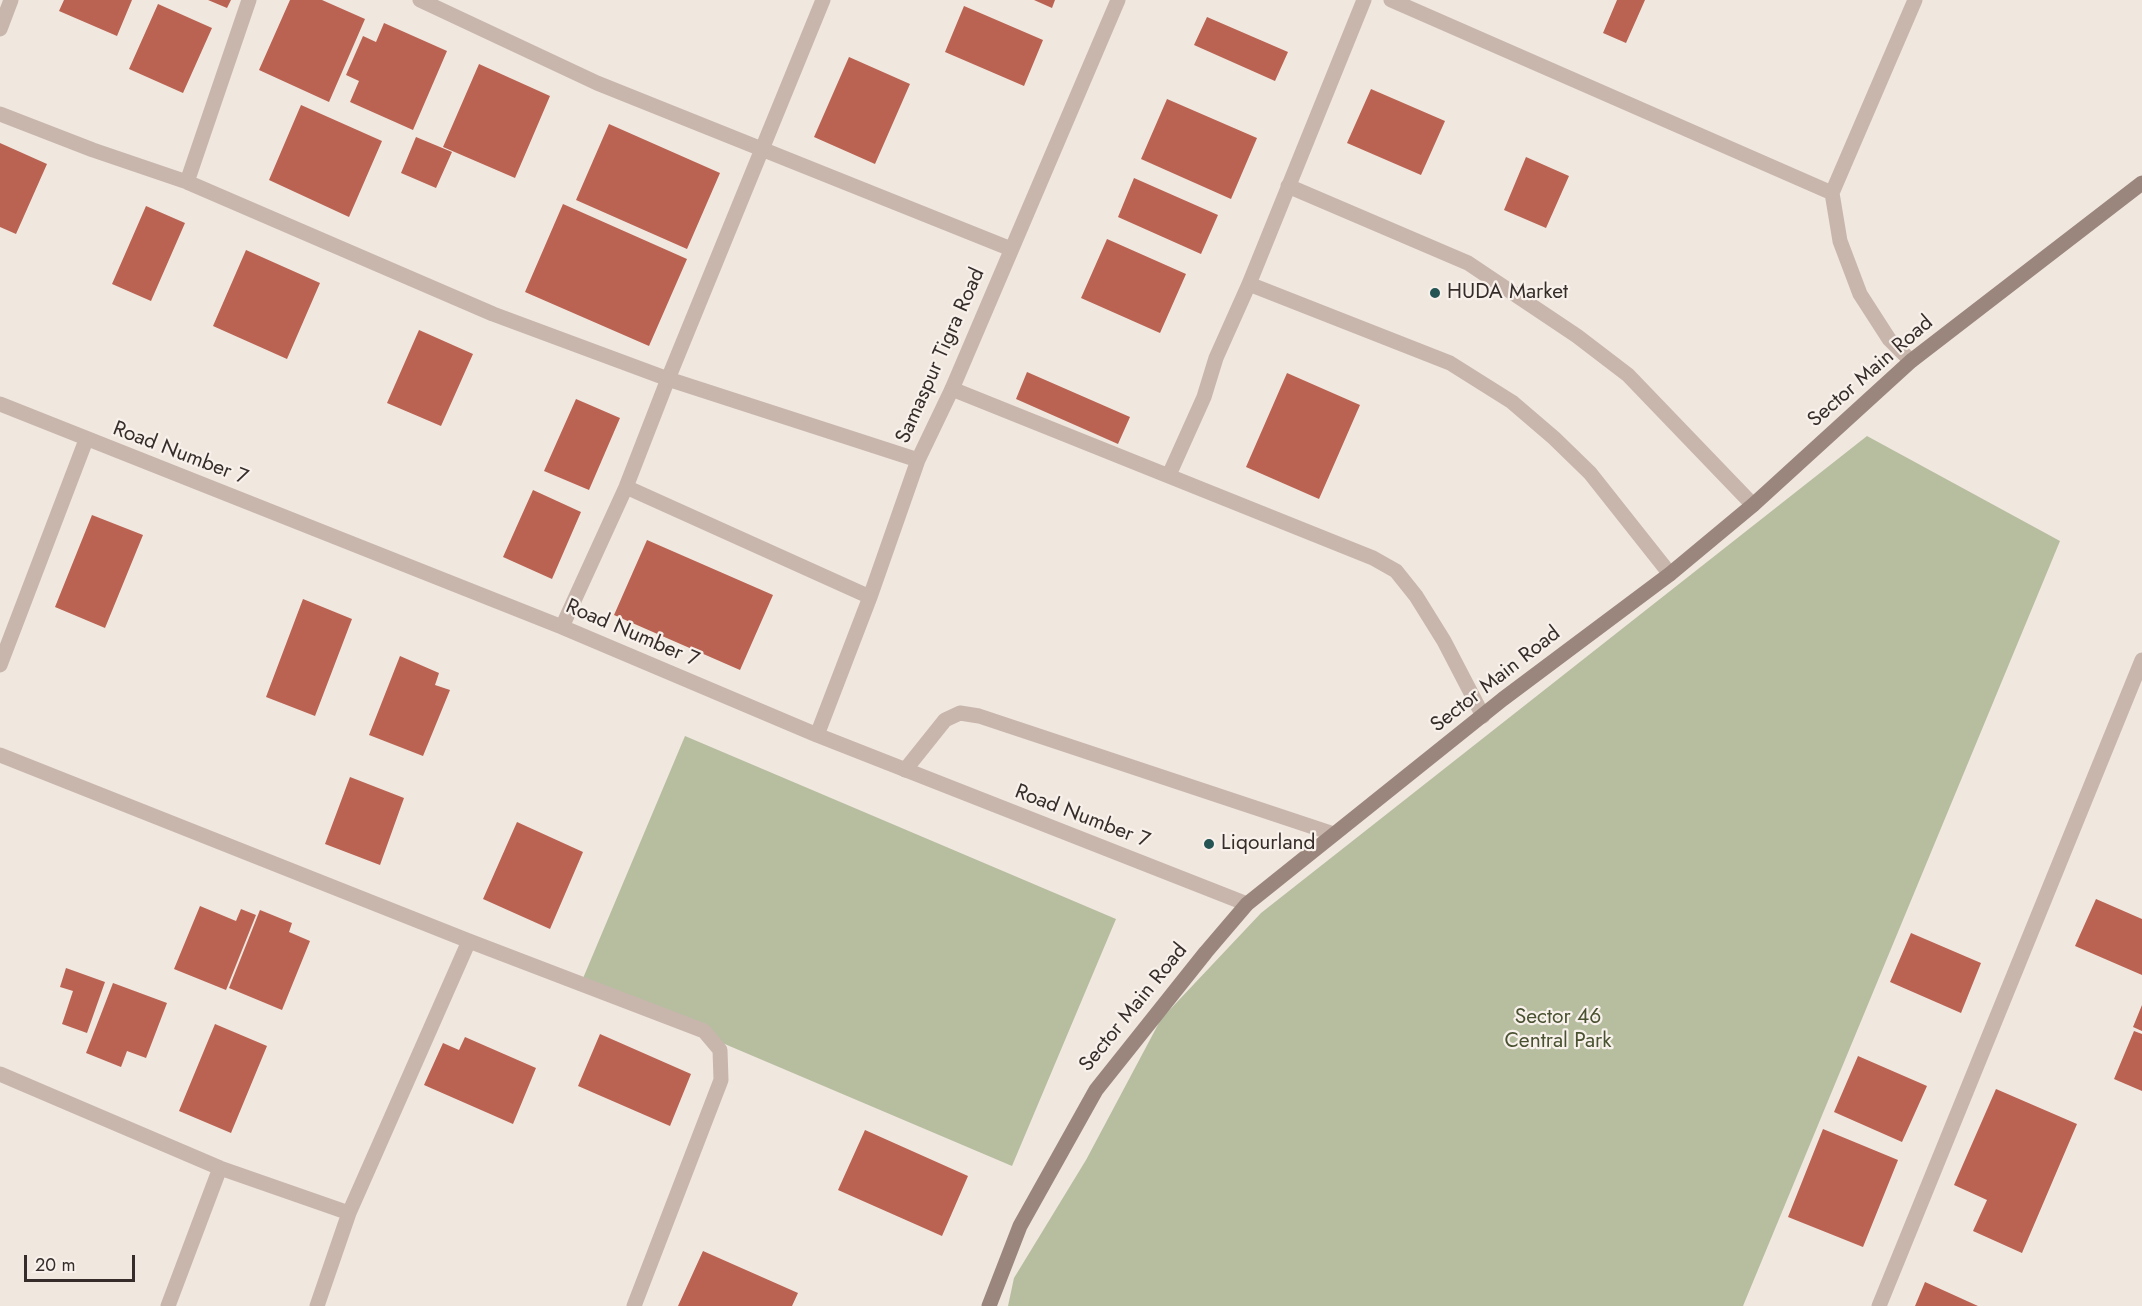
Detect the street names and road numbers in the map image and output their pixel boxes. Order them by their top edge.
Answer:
street label: Samaspur Tigra Road [891,264,991,448]
street label: Sector Main Road [1803,311,1939,433]
street label: Road Number 7 [109,417,251,491]
street label: Road Number 7 [561,595,703,673]
street label: Sector Main Road [1426,622,1566,738]
street label: Road Number 7 [1011,780,1153,854]
street label: Sector Main Road [1075,939,1193,1077]

